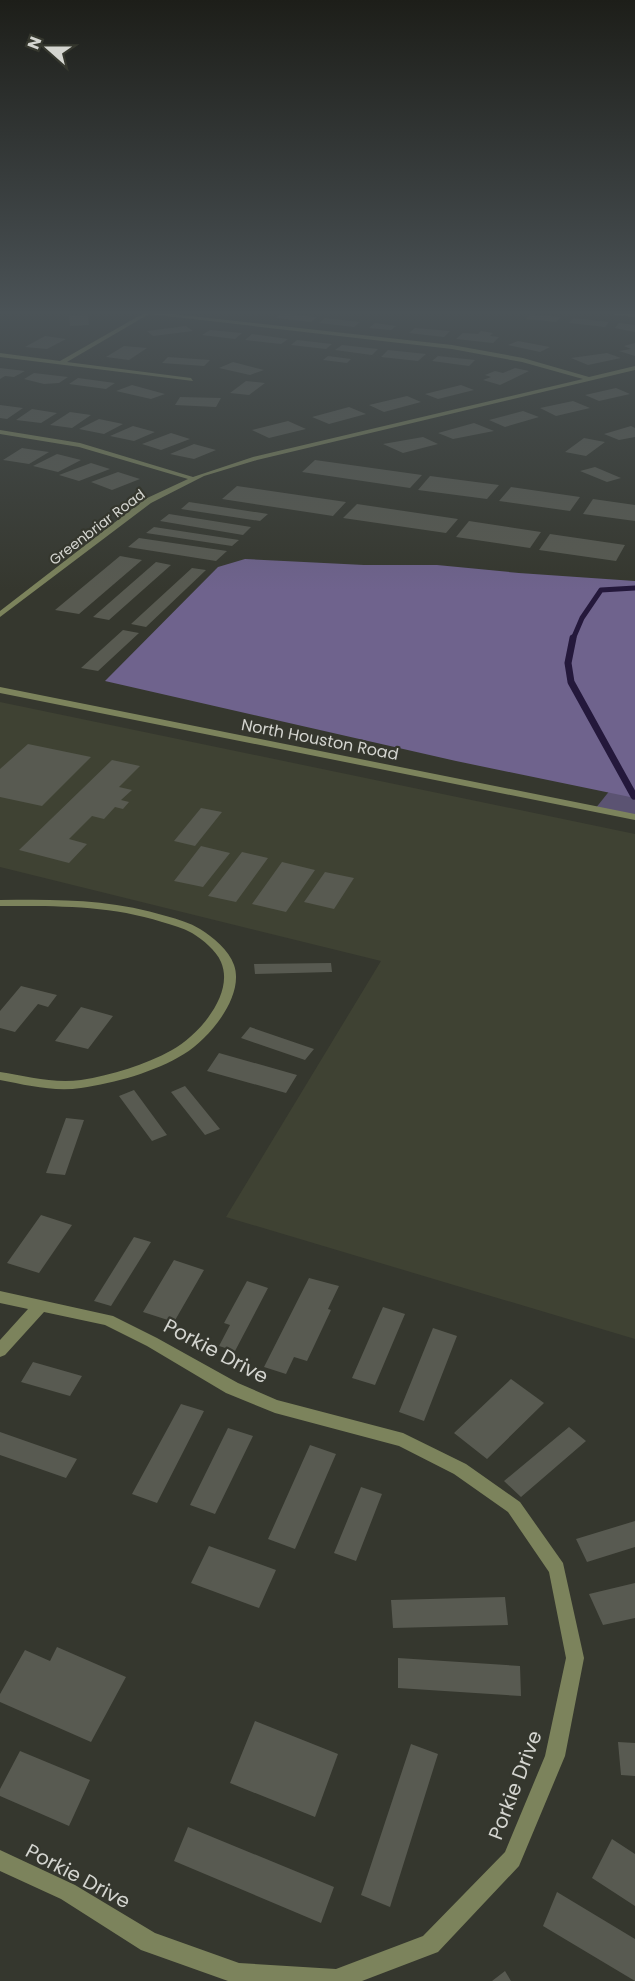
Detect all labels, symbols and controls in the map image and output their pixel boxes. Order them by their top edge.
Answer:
north arrow [18,18,78,78]
text: N [22,33,47,53]
street label: Greenbriar Road [45,484,149,570]
street label: North Houston Road [239,713,401,766]
street label: Porkie Drive [159,1312,273,1390]
street label: Porkie Drive [481,1726,549,1844]
street label: Porkie Drive [21,1837,135,1915]

